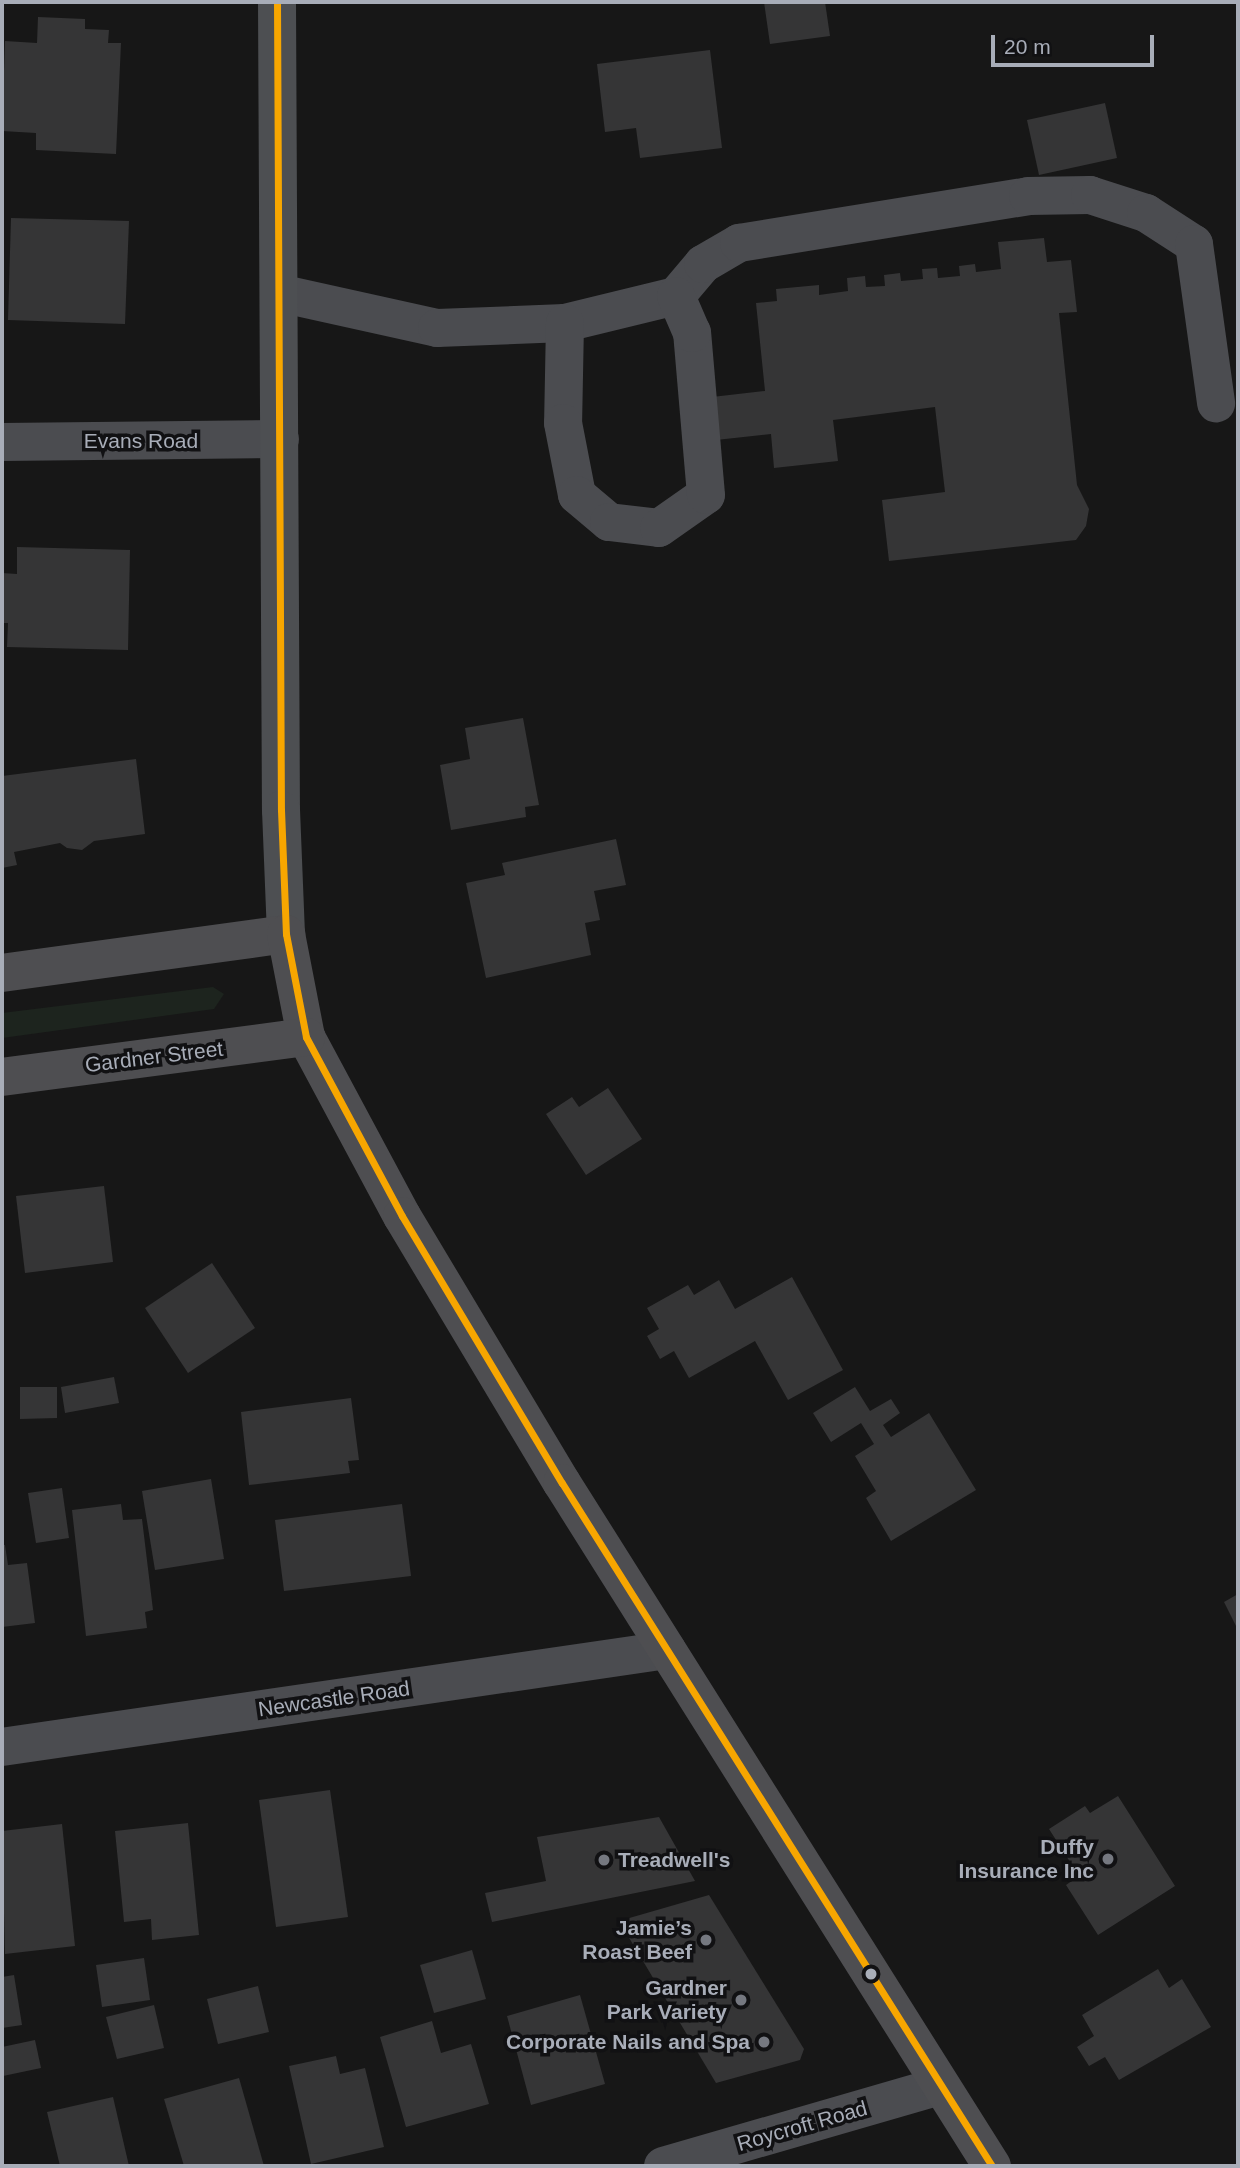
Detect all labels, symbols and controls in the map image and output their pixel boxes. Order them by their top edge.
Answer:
scale bar [995,21,1158,65]
text: 20 m [1004,35,1051,58]
street label: Evans Road [84,428,198,454]
street label: Gardner Street [84,1036,224,1078]
street label: Newcastle Road [257,1676,411,1722]
place label: Duffy Insurance Inc [959,1834,1094,1884]
place label: Treadwell's [618,1847,730,1873]
marker: Duffy Insurance Inc [1100,1851,1116,1867]
marker: Treadwell's [596,1852,612,1868]
place label: Jamie’s Roast Beef [582,1915,692,1965]
marker: Jamie’s Roast Beef [698,1932,714,1948]
unlabelled marker [864,1967,878,1981]
place label: Gardner Park Variety [607,1975,727,2025]
marker: Gardner Park Variety [733,1992,749,2008]
place label: Corporate Nails and Spa [506,2029,750,2055]
marker: Corporate Nails and Spa [756,2034,772,2050]
street label: Roycroft Road [734,2095,870,2157]

